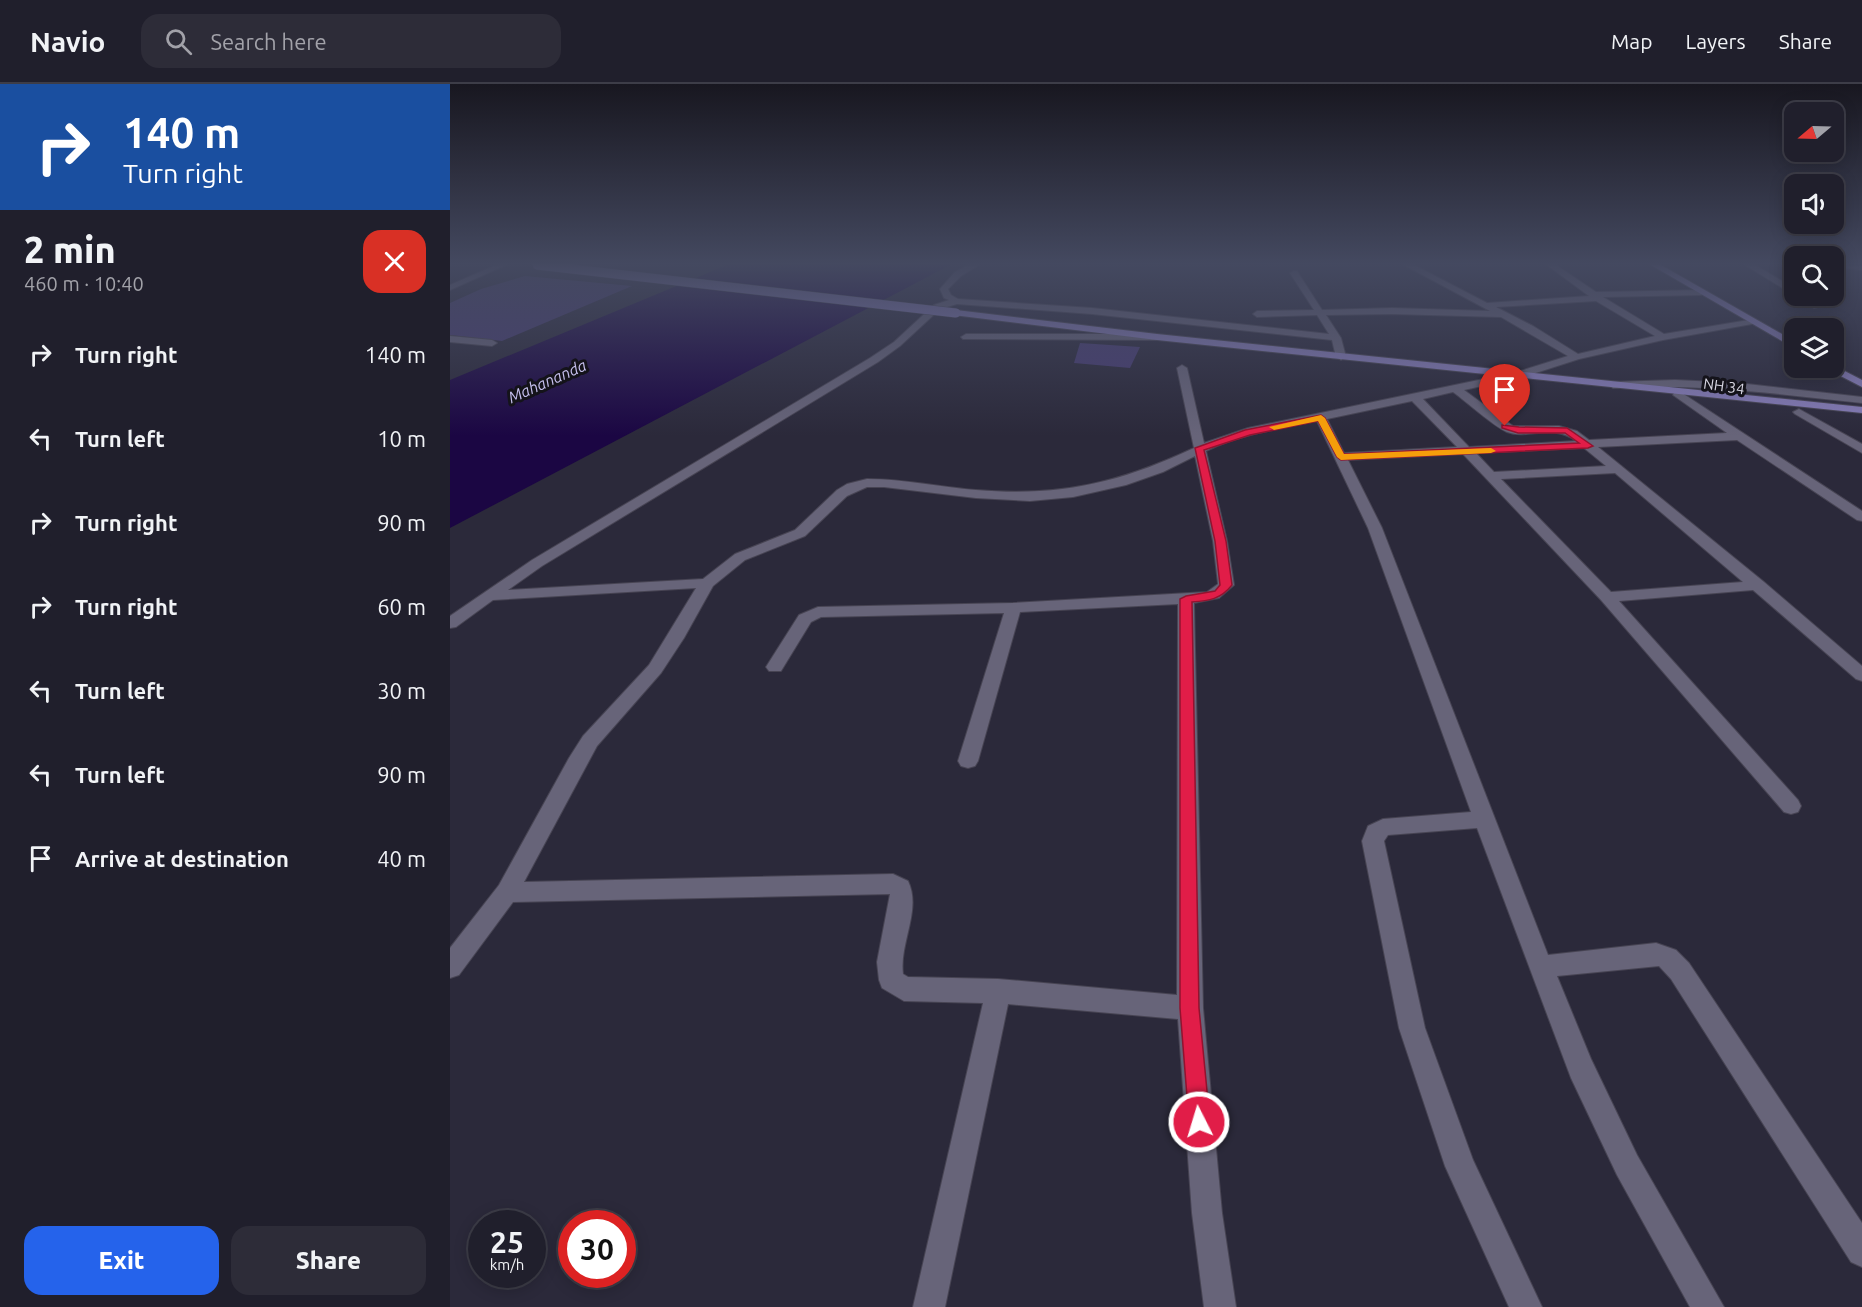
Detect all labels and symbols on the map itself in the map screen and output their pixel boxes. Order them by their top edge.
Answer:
north arrow [1784,102,1844,162]
water label: Mahananda [505,356,589,406]
pin [1479,364,1530,426]
street label: NH 34 [1702,375,1746,397]
position arrow [1167,1090,1231,1154]
speed limit sign: 30 [558,1210,636,1288]

